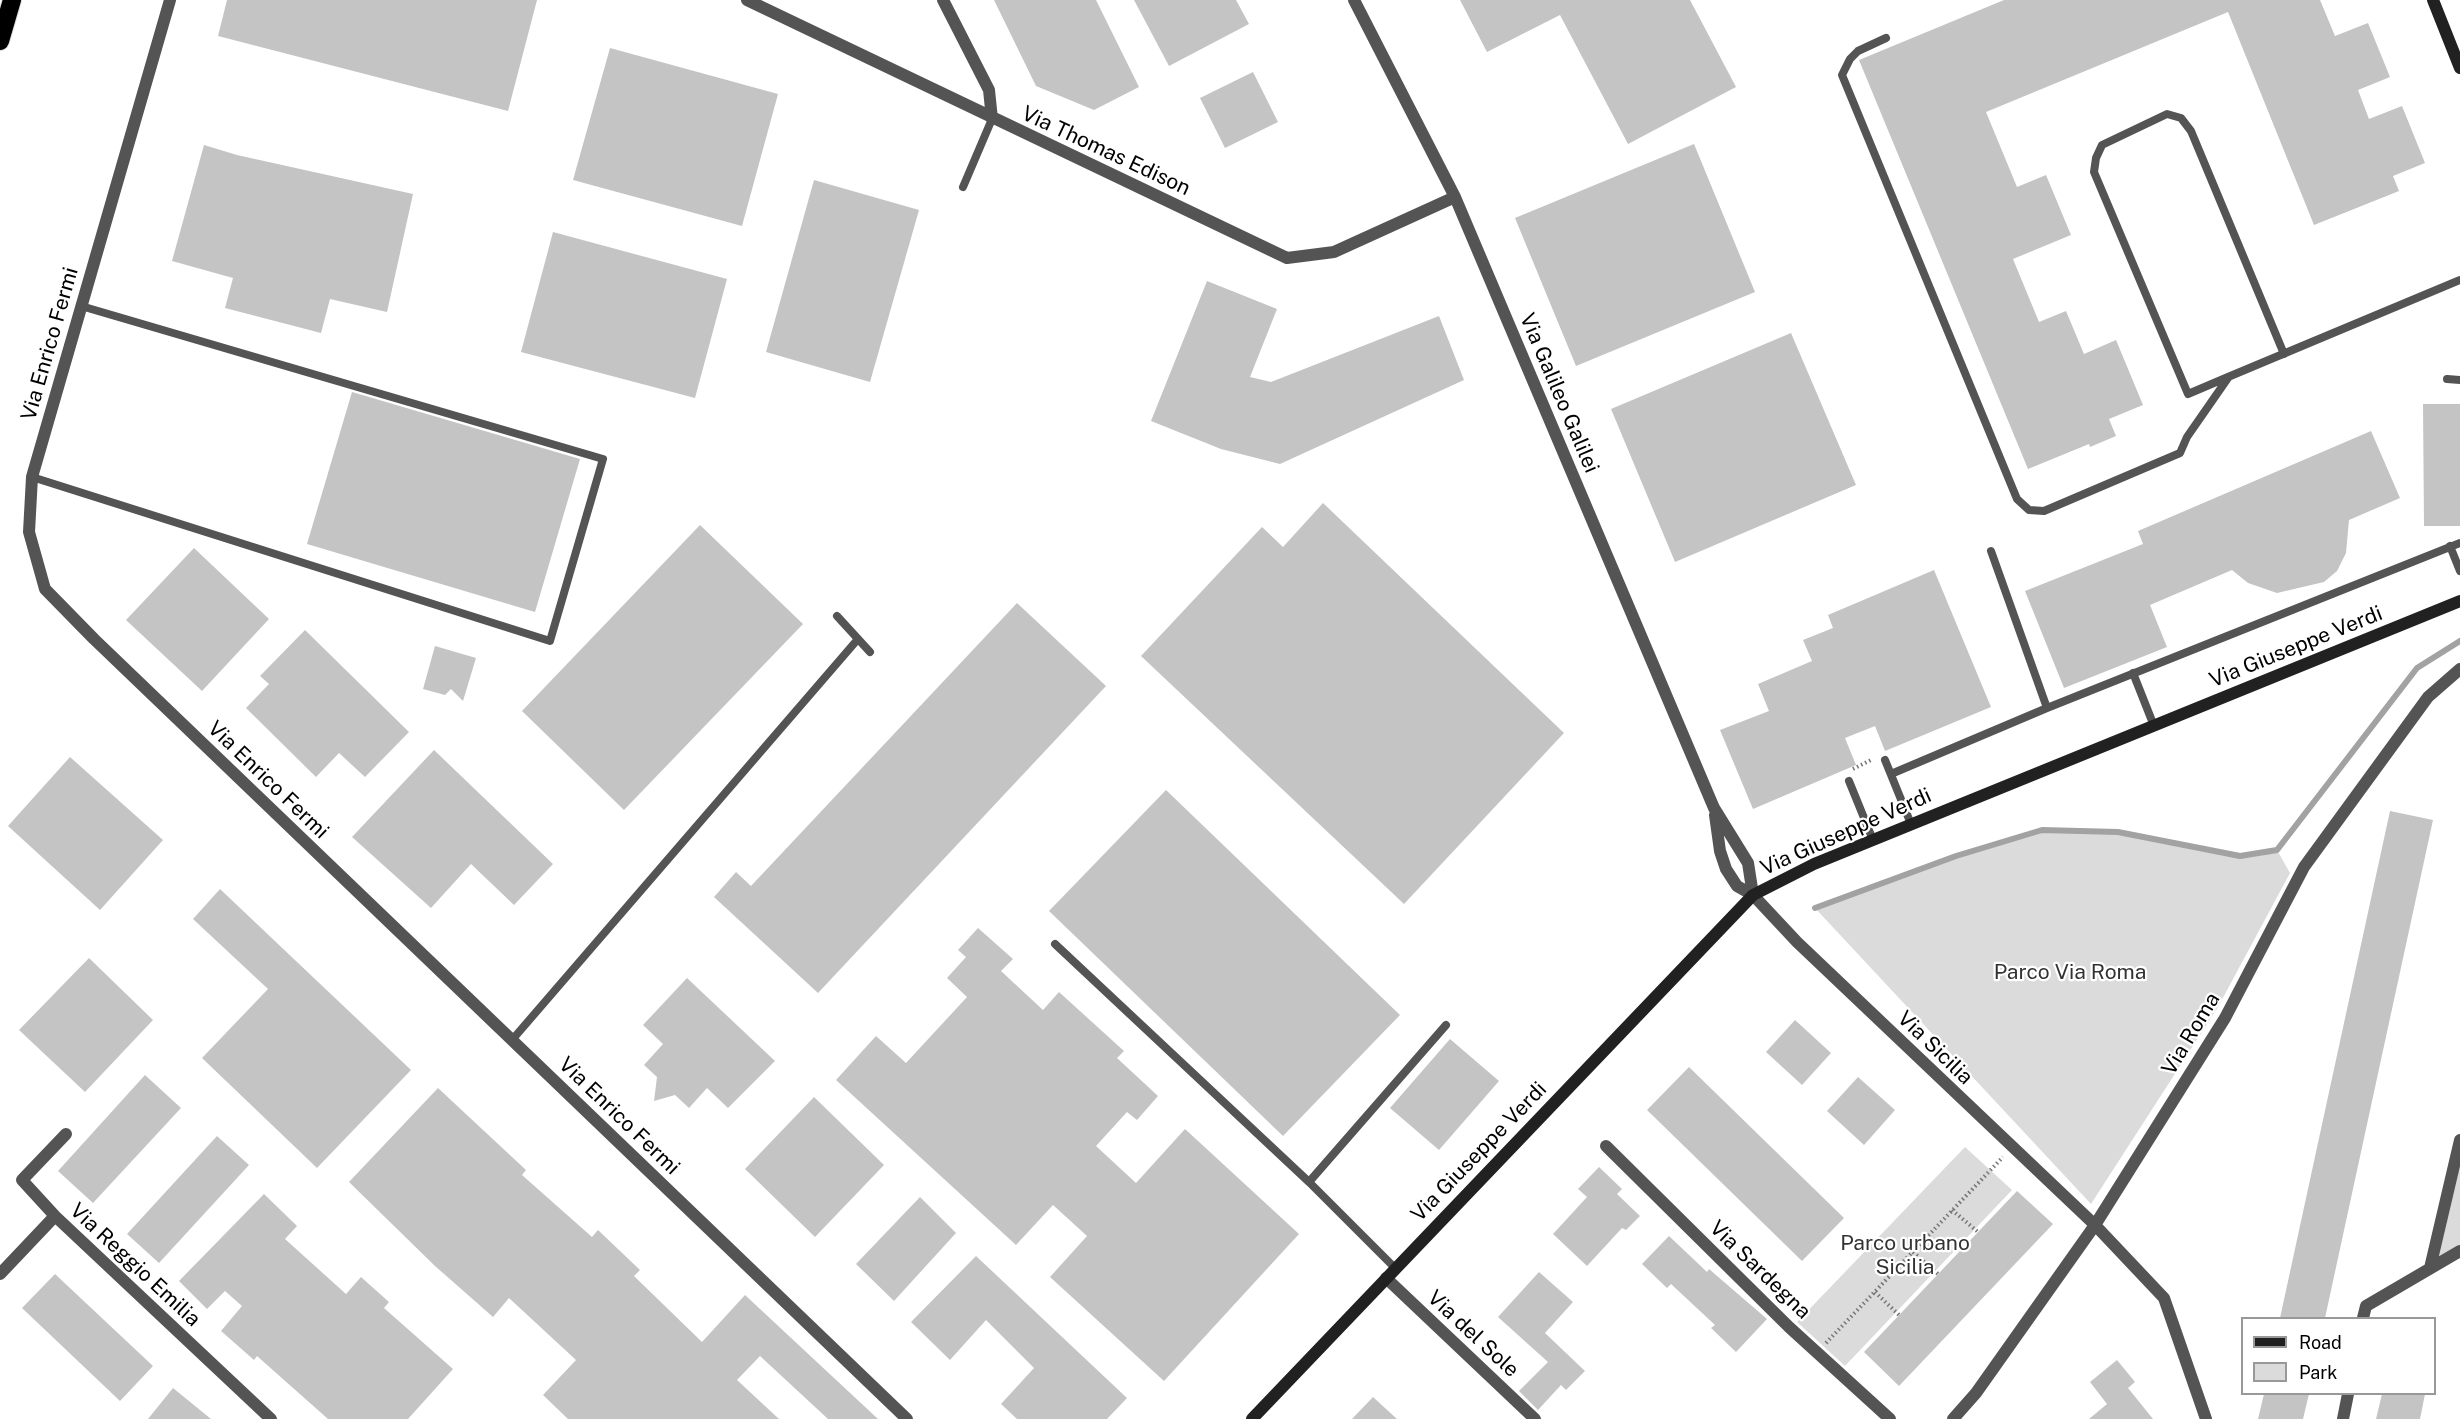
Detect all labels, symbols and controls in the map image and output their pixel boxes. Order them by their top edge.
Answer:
street label: Via Thomas Edison [1018,101,1194,201]
street label: Via Enrico Fermi [16,264,84,424]
street label: Via Galileo Galilei [1514,309,1604,477]
street label: Via Giuseppe Verdi [2206,601,2386,693]
street label: Via Enrico Fermi [202,716,334,844]
street label: Via Giuseppe Verdi [1757,783,1935,881]
park label: Parco Via Roma [1994,960,2146,986]
street label: Via Roma [2157,988,2225,1080]
street label: Via Sicilia [1892,1006,1978,1090]
street label: Via Enrico Fermi [553,1052,685,1180]
street label: Via Giuseppe Verdi [1406,1077,1552,1227]
street label: Via Reggio Emilia [65,1198,205,1332]
street label: Via Sardegna [1704,1216,1816,1324]
park label: Parco urbano Sicilia [1840,1231,1970,1281]
street label: Via del Sole [1422,1285,1524,1383]
legend [2241,1317,2436,1395]
text: Road [2299,1332,2342,1353]
text: Park [2299,1362,2337,1383]

